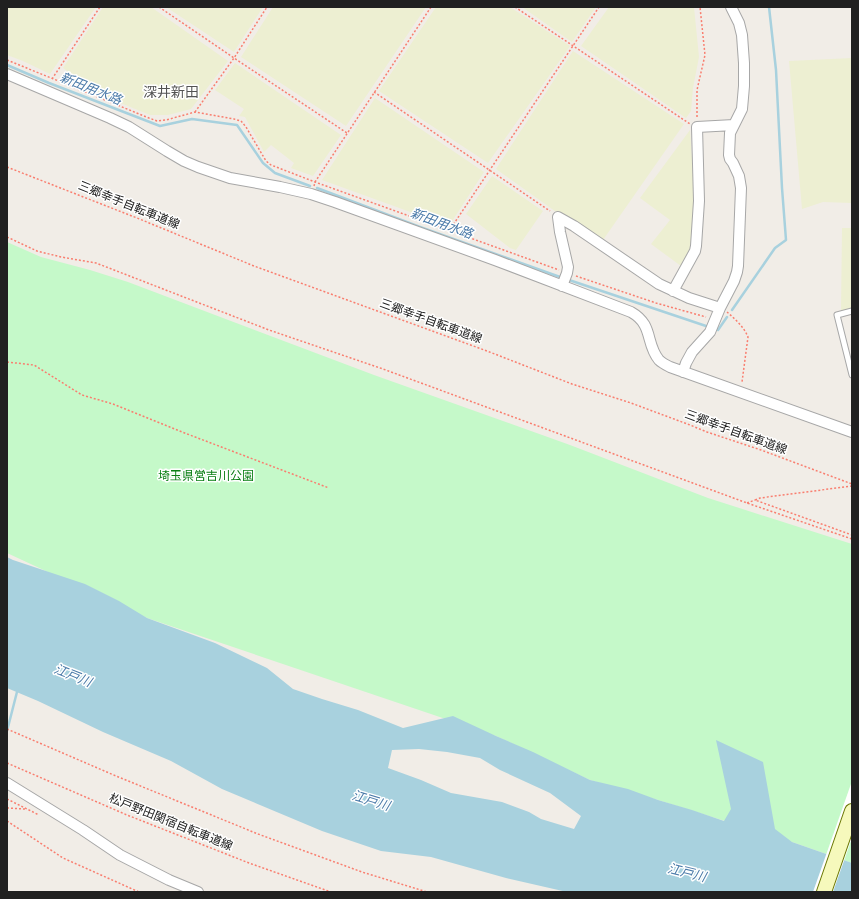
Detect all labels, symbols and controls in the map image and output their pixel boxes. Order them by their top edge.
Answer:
water label: 新田用水路 [57,68,125,110]
district label: 深井新田 [143,83,199,103]
street label: 三郷幸手自転車道線 [76,177,182,234]
water label: 新田用水路 [408,204,476,244]
street label: 三郷幸手自転車道線 [377,295,484,348]
street label: 三郷幸手自転車道線 [682,406,789,459]
park label: 埼玉県営吉川公園 [158,468,254,485]
water label: 江戸川 [51,660,96,692]
water label: 江戸川 [349,787,394,816]
street label: 松戸野田関宿自転車道線 [106,790,235,855]
water label: 江戸川 [666,860,710,887]

